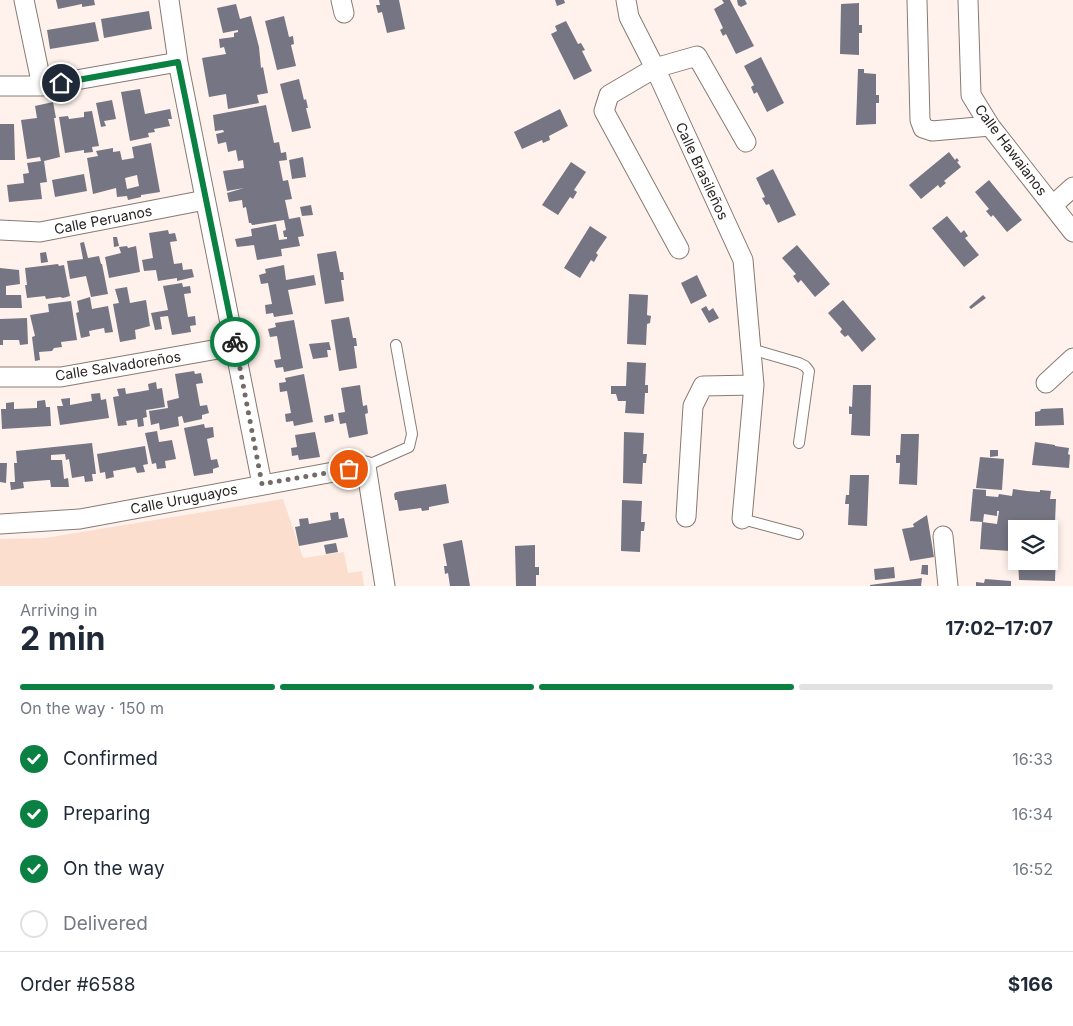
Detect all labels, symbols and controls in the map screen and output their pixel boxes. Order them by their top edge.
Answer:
pin [40,62,82,104]
icon: home [47,69,75,97]
street label: Calle Hawaianos [972,101,1051,199]
street label: Calle Brasileños [672,119,732,222]
street label: Calle Peruanos [52,202,153,237]
courier [210,317,260,367]
icon: bike [221,328,249,356]
street label: Calle Salvadoreños [54,347,182,384]
pin [328,448,370,490]
icon: bag [335,455,363,483]
street label: Calle Uruguayos [129,480,239,517]
map controls [1008,520,1058,570]
button: layers [1008,520,1058,570]
text: Arriving in [20,600,97,620]
text: 17:02–17:07 [945,617,1053,640]
text: 2 min [20,619,106,658]
text: On the way · 150 m [20,698,164,718]
icon: check [20,745,48,773]
text: Confirmed [63,747,158,770]
text: 16:33 [1012,749,1053,769]
icon: check [20,800,48,828]
text: Preparing [63,802,150,825]
text: 16:34 [1012,804,1053,824]
icon: check [20,855,48,883]
text: On the way [63,857,165,880]
text: 16:52 [1012,859,1053,879]
text: Delivered [63,912,148,935]
text: Order #6588 [20,973,135,996]
text: $166 [1008,973,1053,996]

